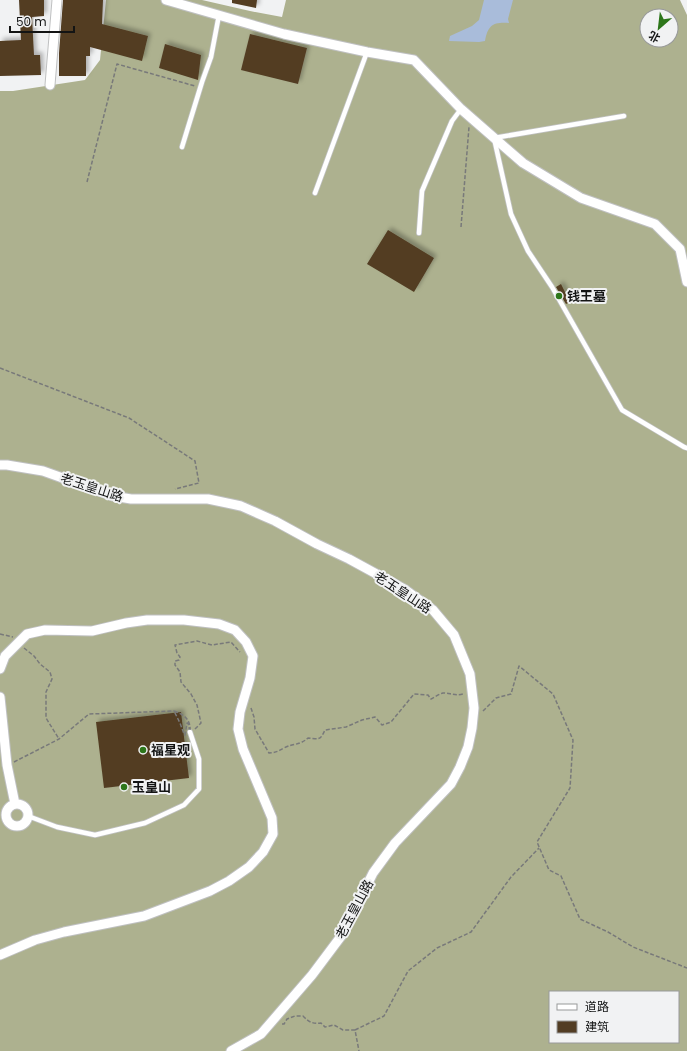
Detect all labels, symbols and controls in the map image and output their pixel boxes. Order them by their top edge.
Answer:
scale bar [10,8,74,34]
north arrow [639,8,679,48]
text: 50 m [16,13,47,30]
text: 北 [646,27,663,46]
place label: 钱王墓 [567,287,606,306]
marker: 钱王墓 [554,291,564,301]
street label: 老玉皇山路 [58,468,126,507]
street label: 老玉皇山路 [370,567,435,618]
place label: 福星观 [151,741,190,760]
marker: 福星观 [138,745,148,755]
place label: 玉皇山 [132,778,171,797]
marker: 玉皇山 [119,782,129,792]
street label: 老玉皇山路 [331,876,378,942]
legend [549,991,679,1043]
text: 道路 [585,998,609,1015]
text: 建筑 [585,1018,609,1035]

